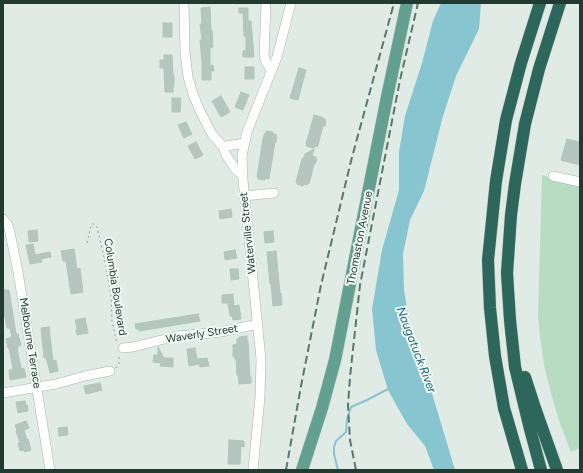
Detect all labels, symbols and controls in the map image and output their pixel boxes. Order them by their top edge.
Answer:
street label: Thomaston Avenue [344,190,376,286]
street label: Waterville Street [237,191,259,275]
street label: Columbia Boulevard [101,237,129,337]
street label: Melbourne Terrace [16,297,44,389]
water label: Naugatuck River [393,305,439,395]
street label: Waverly Street [165,322,239,346]

